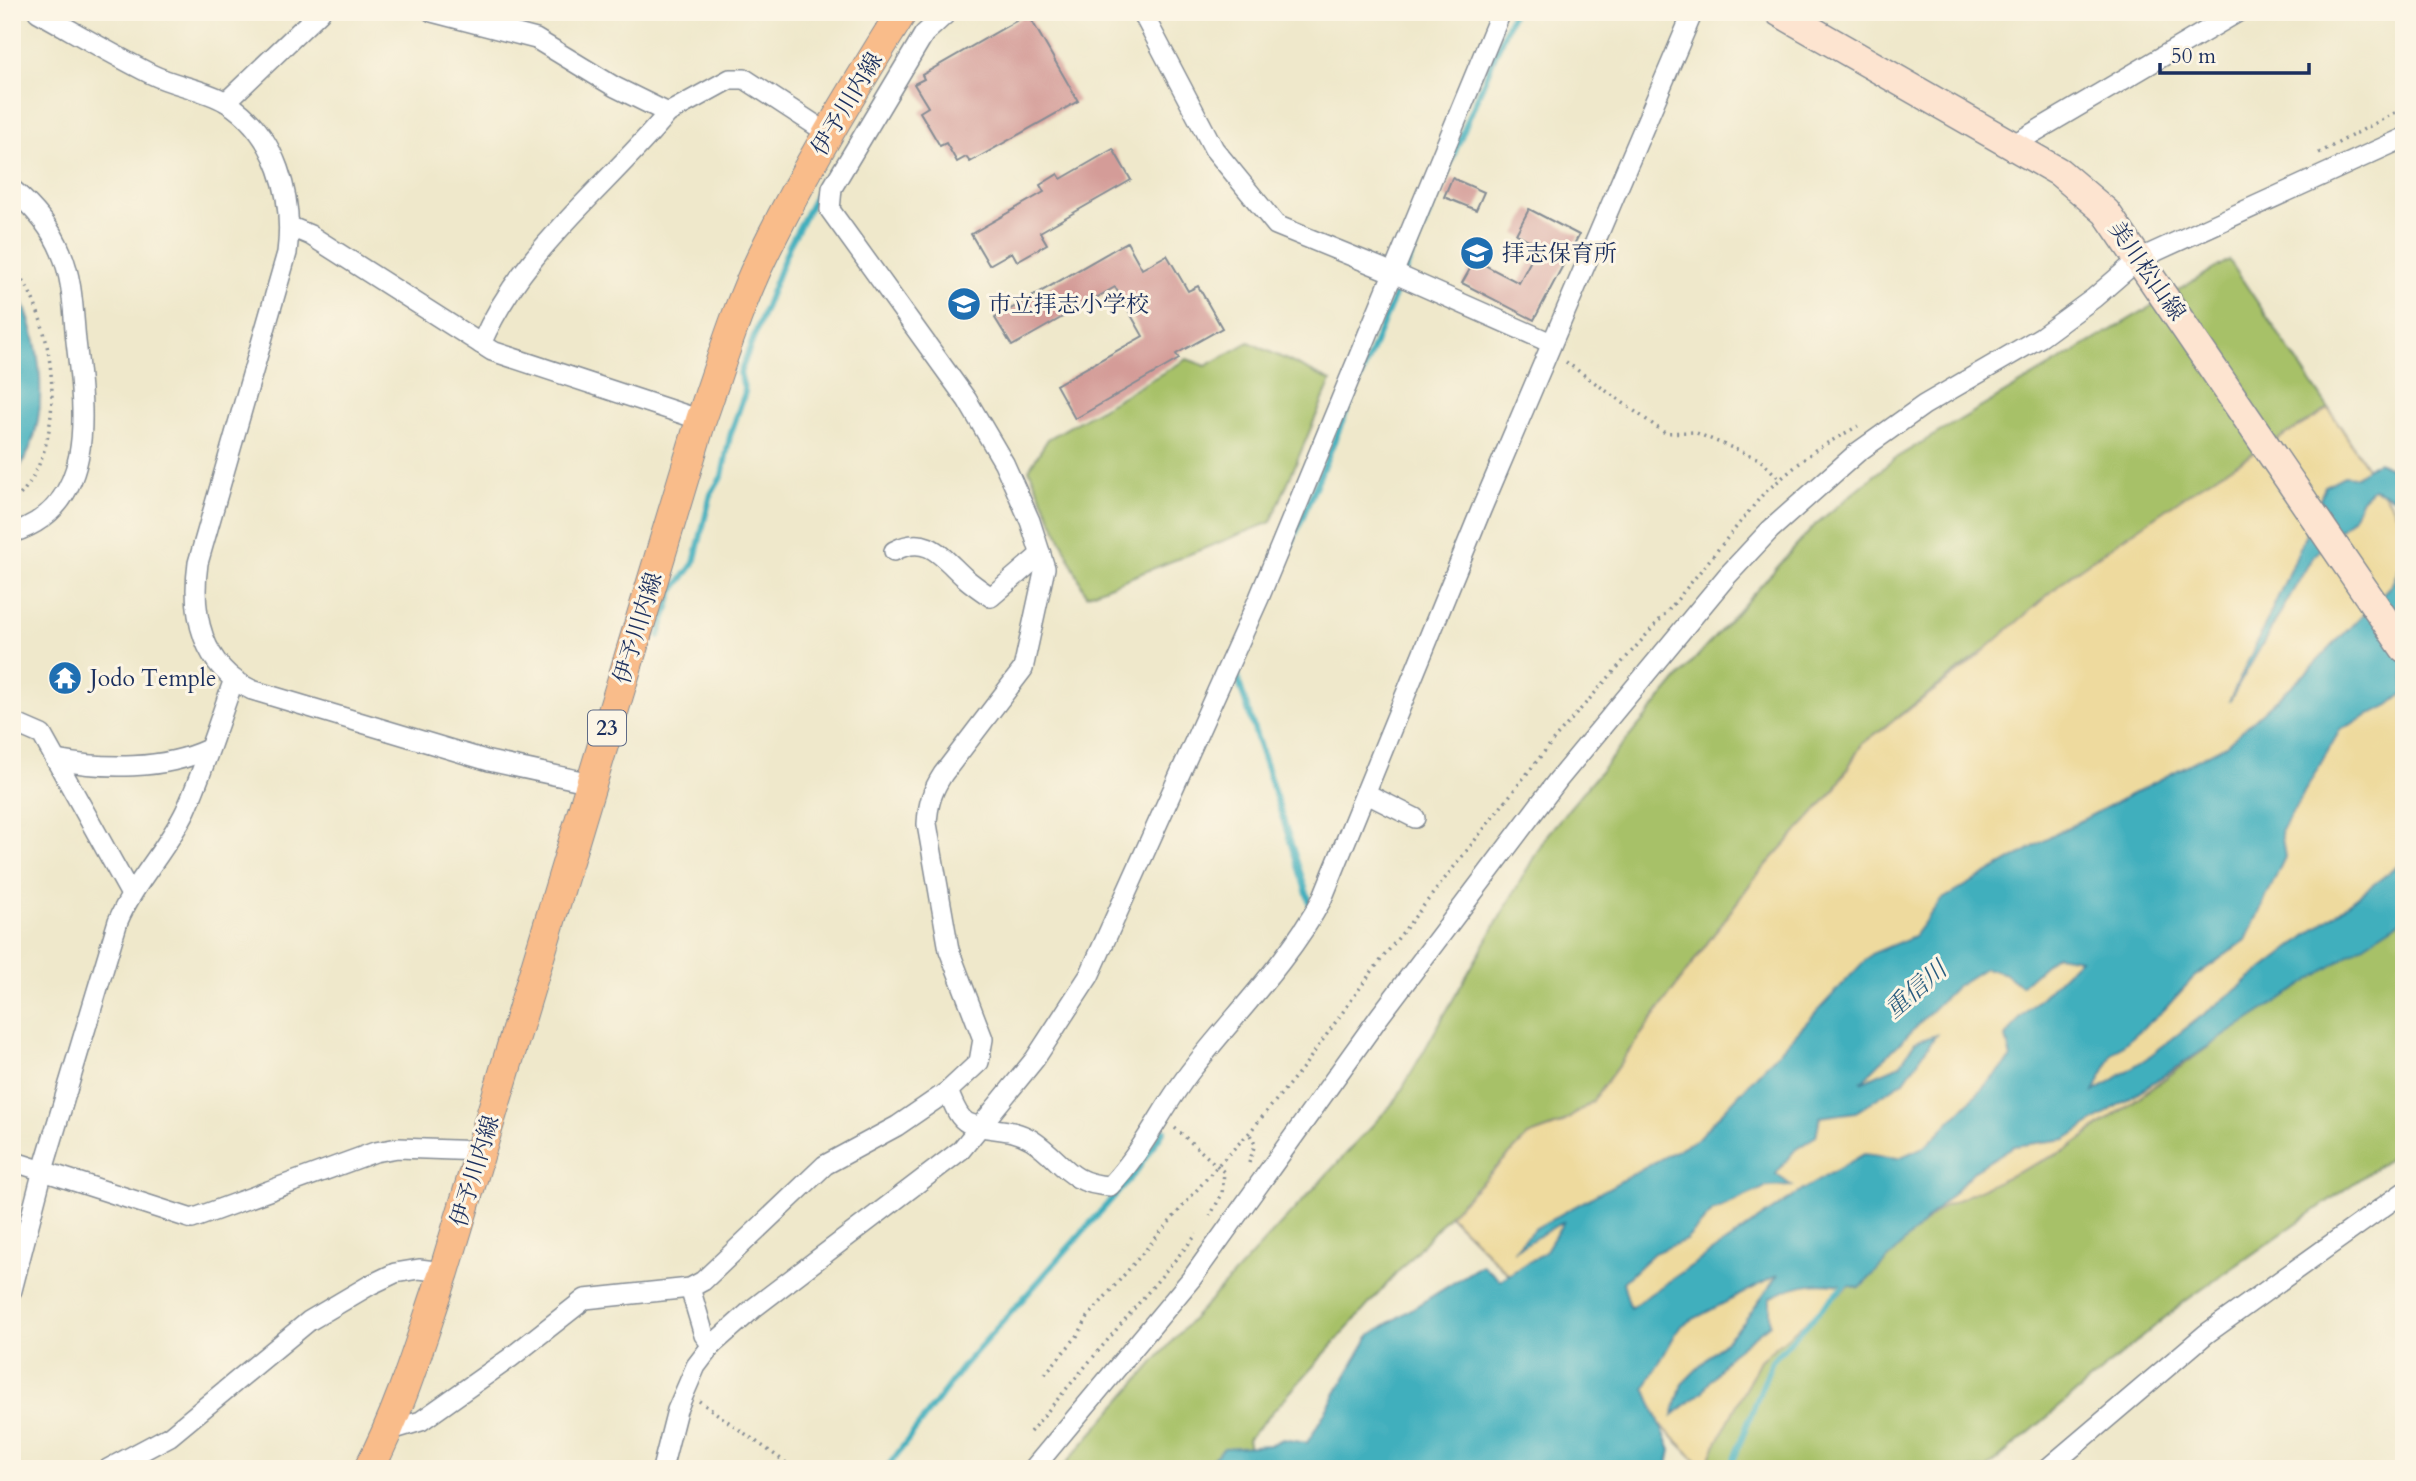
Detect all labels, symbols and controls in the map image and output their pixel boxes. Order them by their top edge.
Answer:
scale bar [2160,32,2309,76]
text: 50 m [2171,42,2216,71]
street label: 伊予川内線 [804,47,890,161]
street label: 美川松山線 [2101,215,2193,327]
school or university icon: 拝志保育所 [1458,234,1496,272]
place label: 拝志保育所 [1502,238,1617,269]
school or university icon: 市立拝志小学校 [945,285,983,323]
place label: 市立拝志小学校 [988,289,1149,320]
street label: 伊予川内線 [606,568,670,688]
temple icon: Jodo Temple [46,659,84,697]
place label: Jodo Temple [87,663,216,694]
road number: 23 [588,710,626,746]
water label: 重信川 [1878,952,1956,1026]
street label: 伊予川内線 [443,1111,507,1231]

